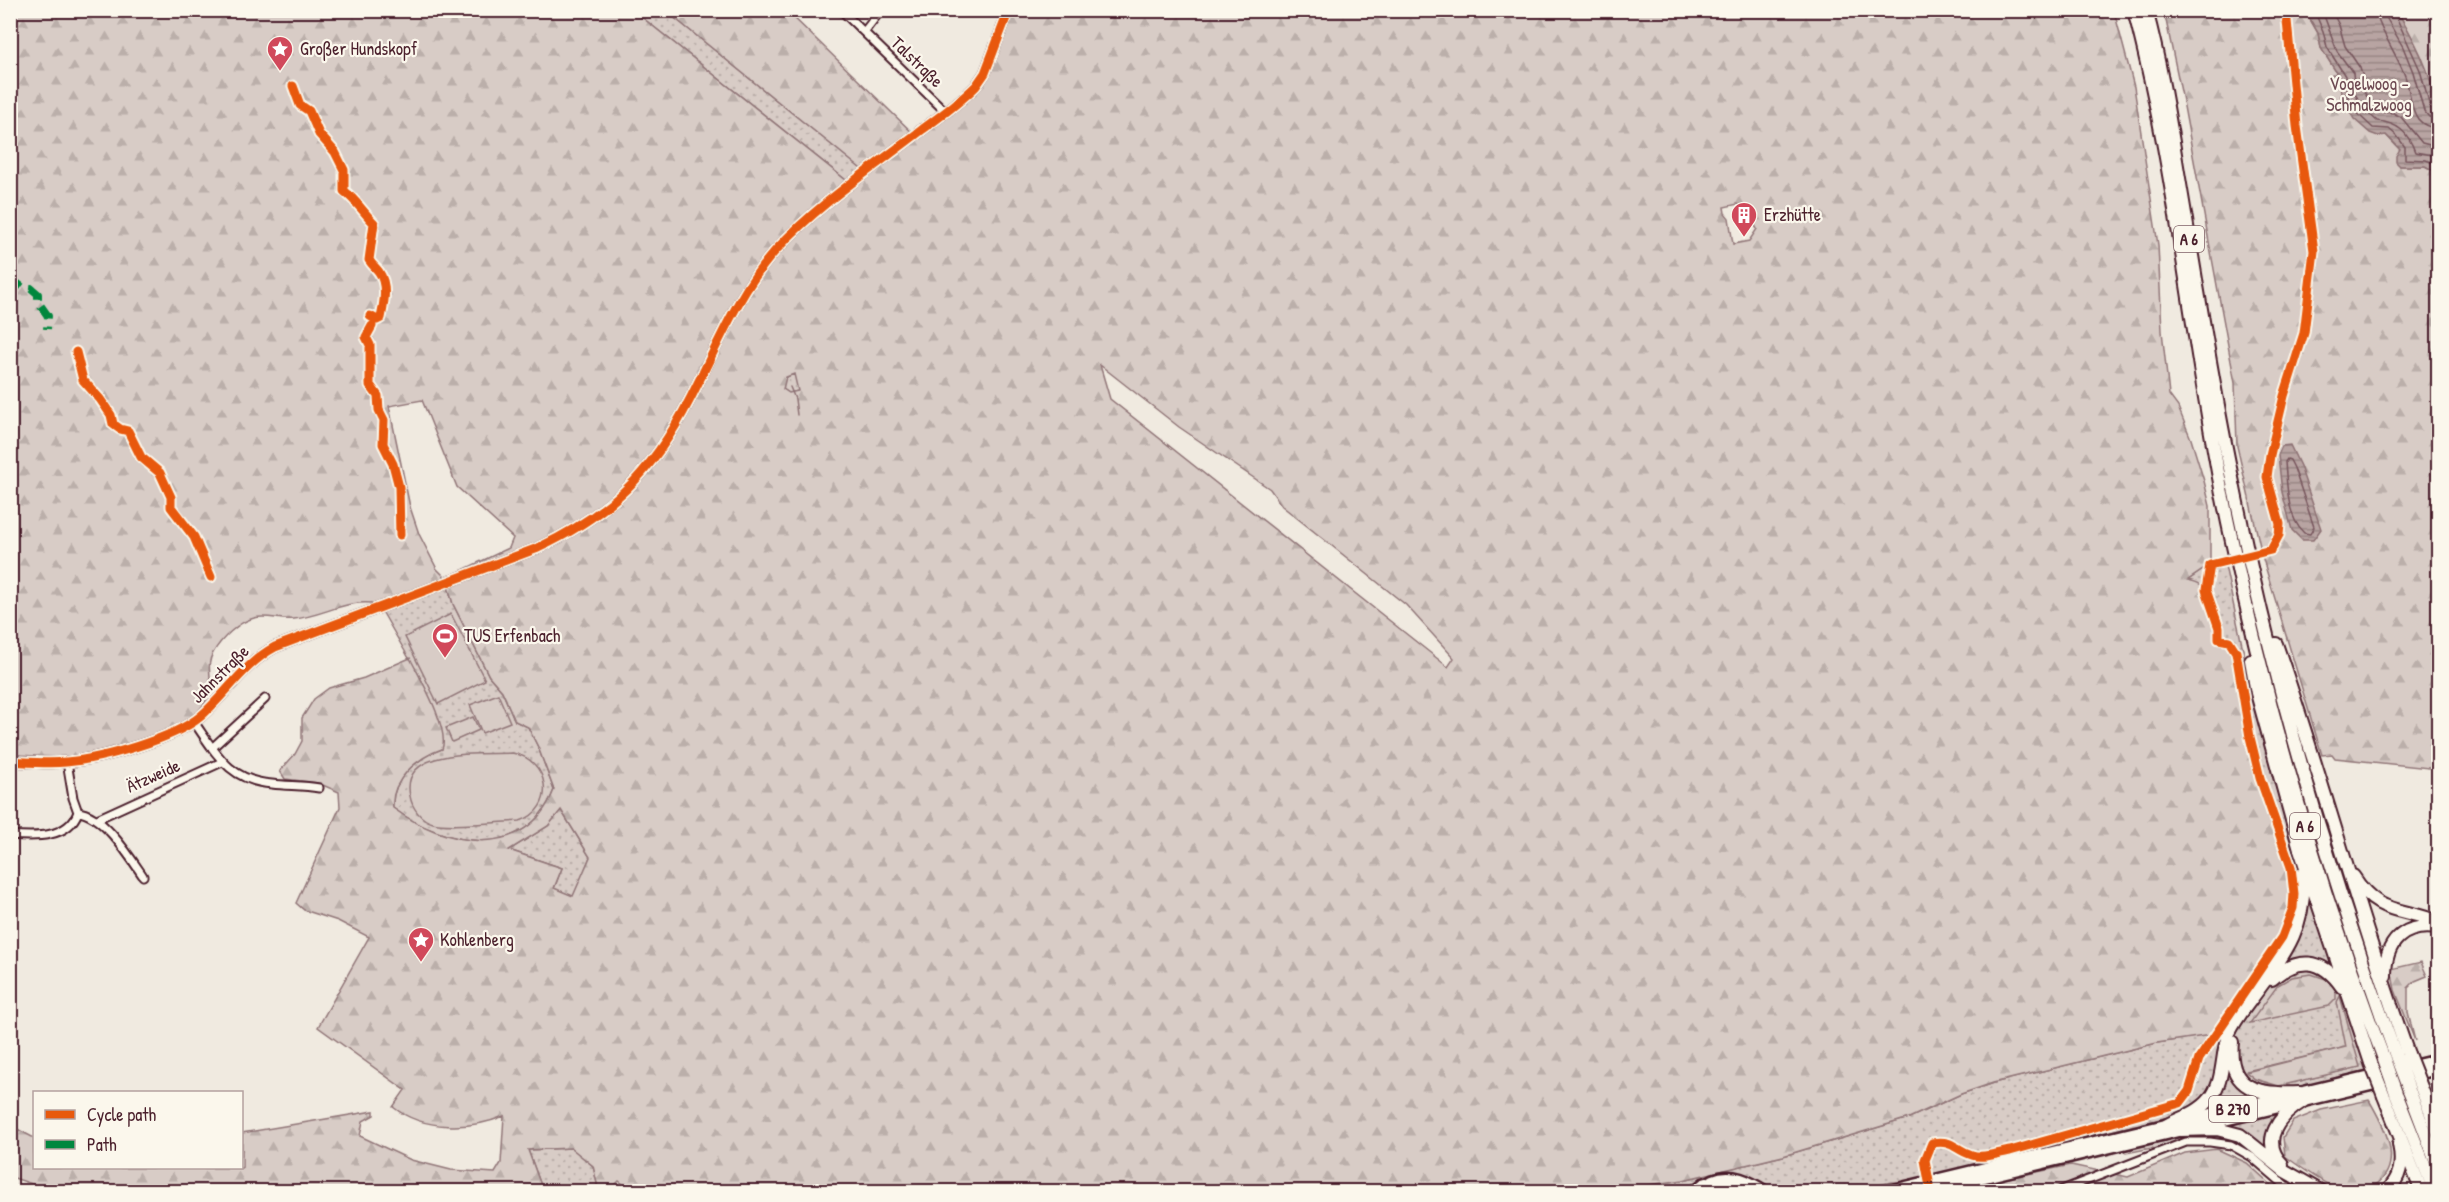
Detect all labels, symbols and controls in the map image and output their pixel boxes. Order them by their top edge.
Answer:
street label: Talstraße [886,30,949,93]
place icon: Großer Hundskopf [265,34,295,72]
place label: Großer Hundskopf [300,36,418,61]
park label: Vogelwoog - Schmalzwoog [2326,71,2412,117]
building icon: Erzhütte [1729,200,1759,238]
place label: Erzhütte [1764,202,1821,227]
road number: A 6 [2174,226,2204,252]
sports icon: TUS Erfenbach [430,621,460,659]
place label: TUS Erfenbach [464,623,561,648]
street label: Jahnstraße [185,639,254,708]
street label: Ätzweide [122,753,184,798]
road number: A 6 [2290,813,2320,839]
place icon: Kohlenberg [406,925,436,963]
place label: Kohlenberg [440,927,514,952]
legend [33,1091,243,1169]
road number: B 270 [2209,1096,2257,1122]
text: Cycle path [87,1102,157,1127]
text: Path [87,1132,117,1157]

